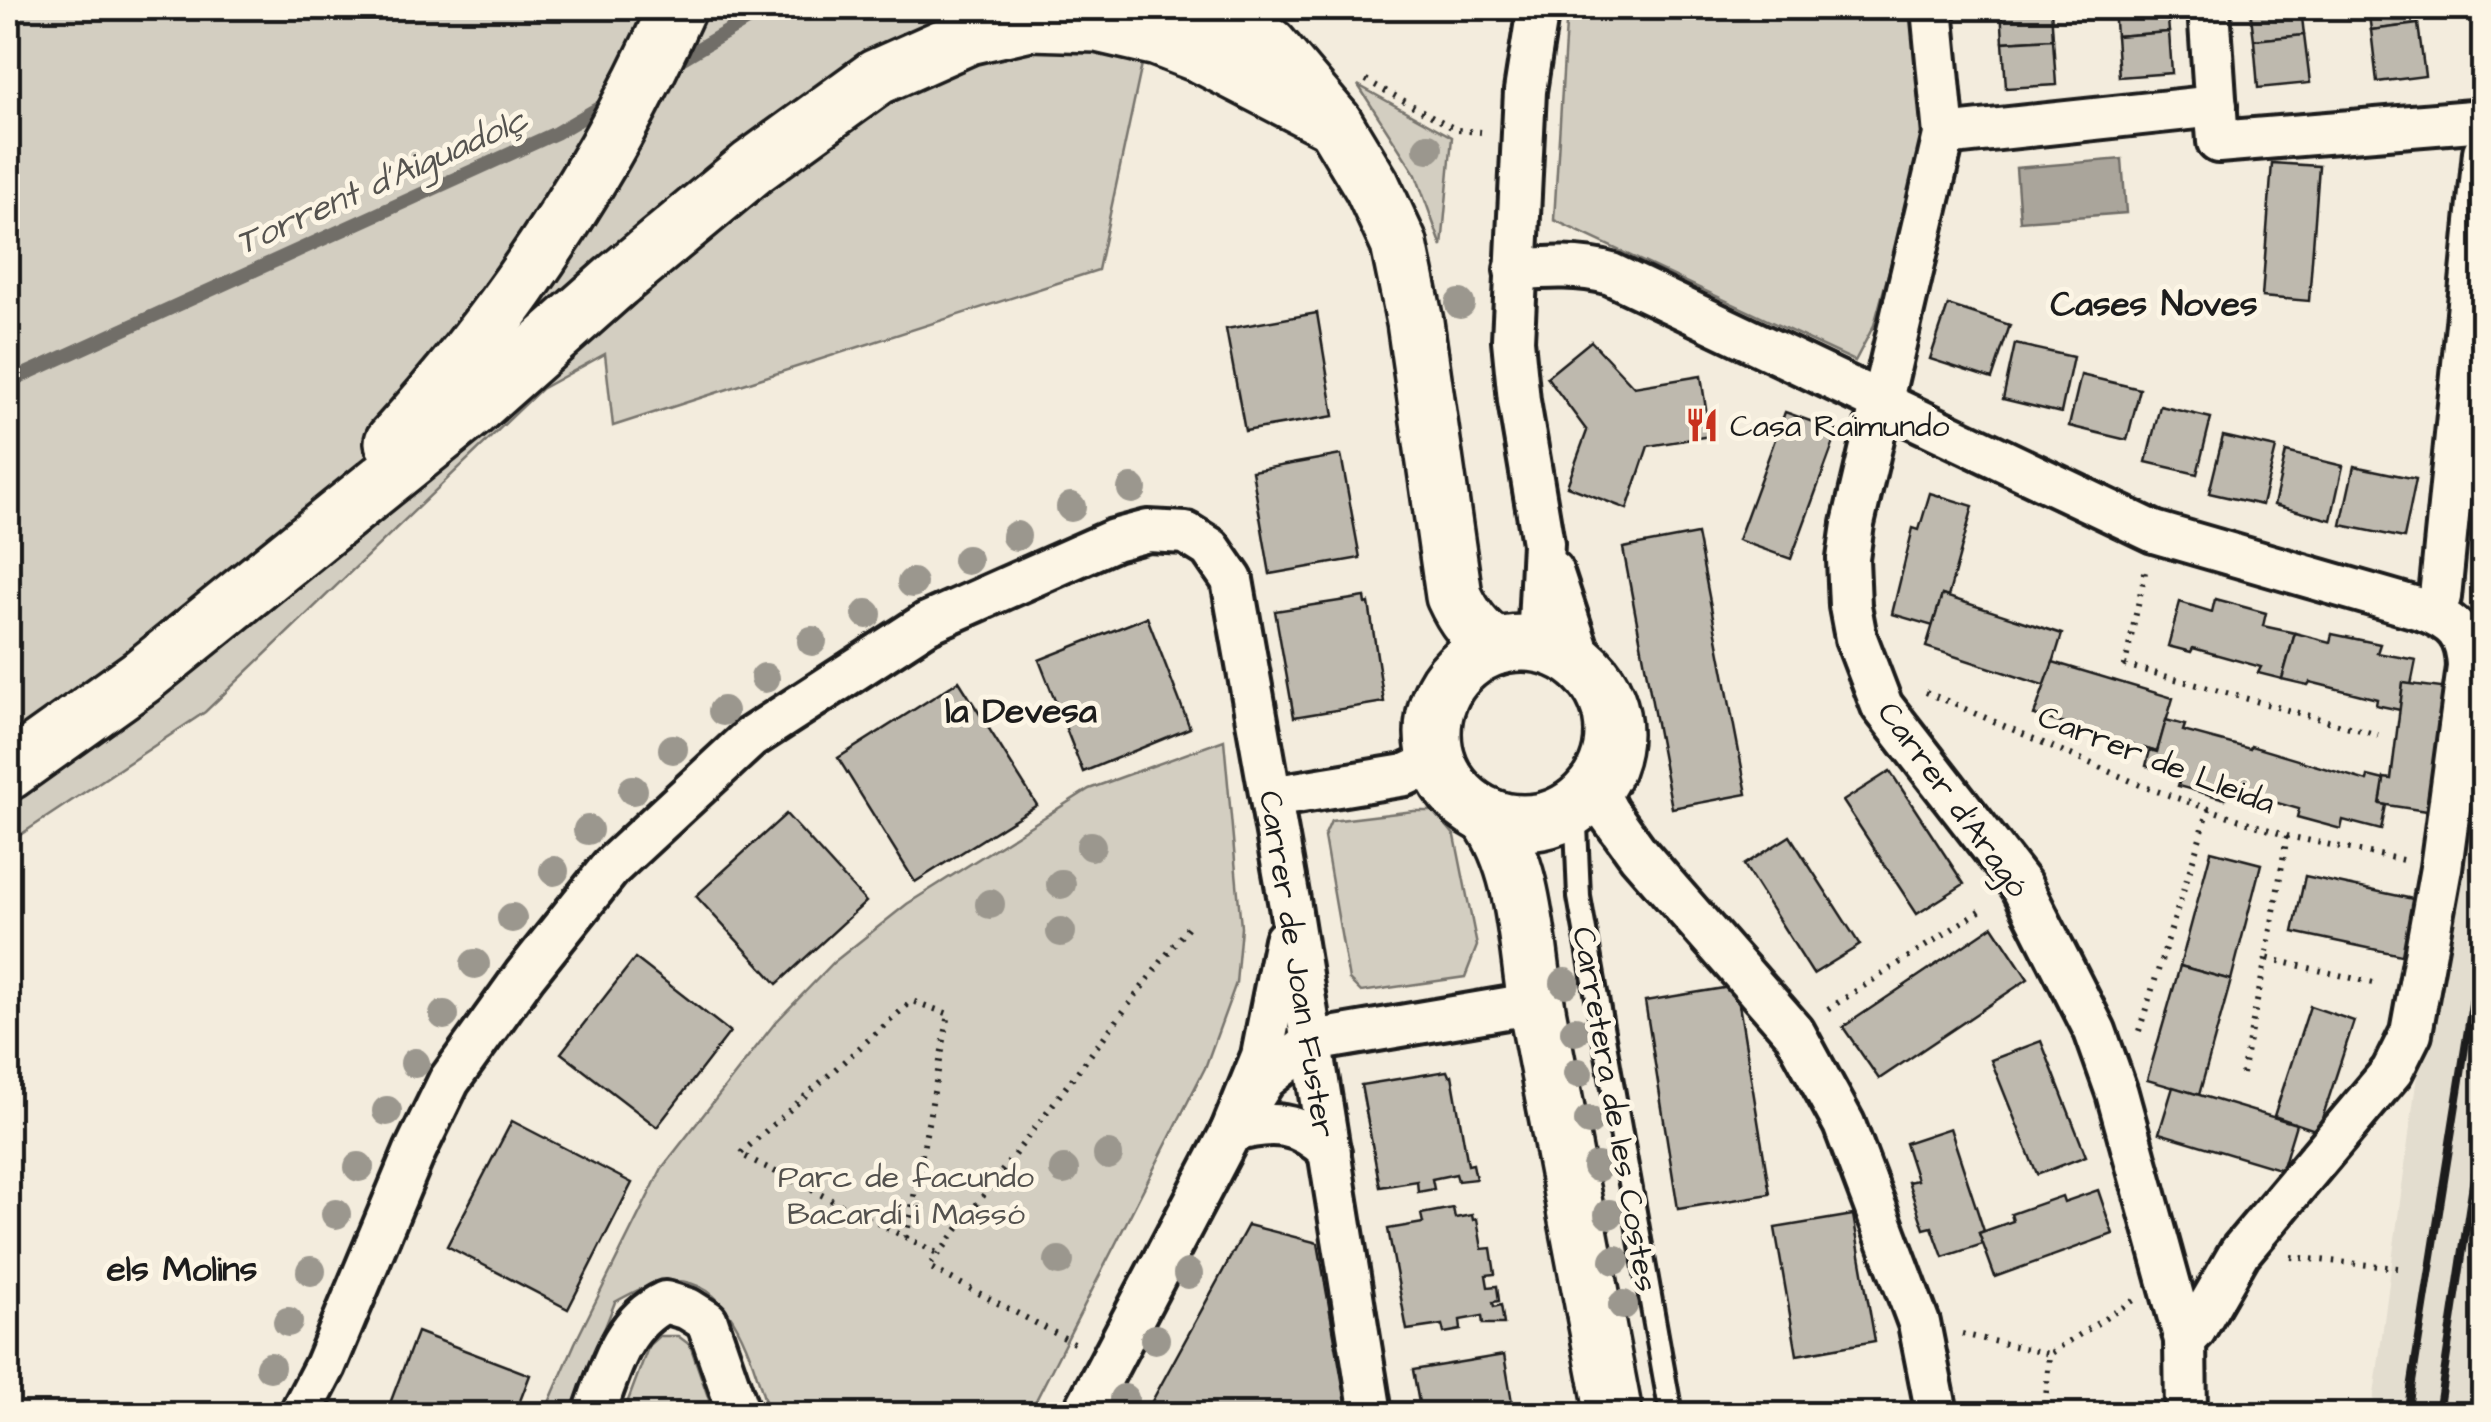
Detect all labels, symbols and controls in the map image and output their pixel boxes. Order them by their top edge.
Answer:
water label: Torrent d'Aiguadolç [228,95,537,269]
district label: Cases Noves [2051,280,2257,329]
place label: Casa Raimundo [1730,404,1950,449]
restaurant icon: Casa Raimundo [1683,406,1721,444]
district label: la Devesa [945,687,1097,736]
street label: Carrer d'Aragó [1866,693,2039,907]
street label: Carrer de Lleida [2031,694,2282,826]
street label: Carrer de Joan Fuster [1247,787,1346,1141]
street label: Carretera de les Costes [1560,923,1669,1295]
park label: Parc de facundo Bacardí i Massó [778,1155,1034,1237]
district label: els Molins [107,1245,257,1294]

